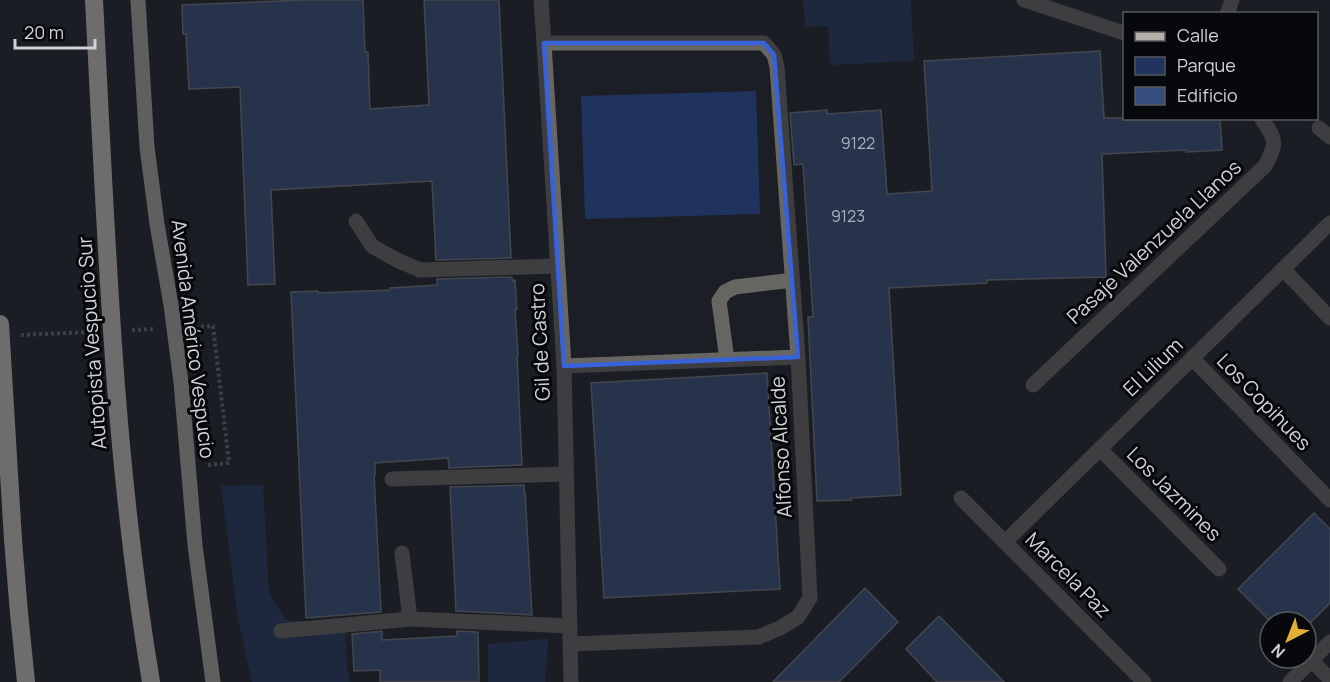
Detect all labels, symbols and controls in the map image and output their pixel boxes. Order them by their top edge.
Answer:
scale bar [15,12,94,50]
legend [1123,12,1318,120]
text: 20 m [24,20,64,44]
text: Calle [1177,23,1219,47]
text: Parque [1177,53,1236,77]
text: Edificio [1177,83,1238,107]
house number: 9122 [841,132,875,154]
street label: Pasaje Valenzuela Llanos [1061,154,1247,330]
house number: 9123 [831,205,865,227]
street label: Avenida Américo Vespucio [165,218,222,460]
street label: Autopista Vespucio Sur [71,236,112,451]
street label: Gil de Castro [523,282,556,402]
street label: El Lilium [1117,332,1188,402]
street label: Los Copihues [1211,347,1318,456]
street label: Alfonso Alcalde [763,376,798,519]
street label: Los Jazmines [1121,441,1227,547]
street label: Marcela Paz [1020,526,1117,623]
north arrow [1258,610,1318,670]
text: N [1266,639,1290,663]

